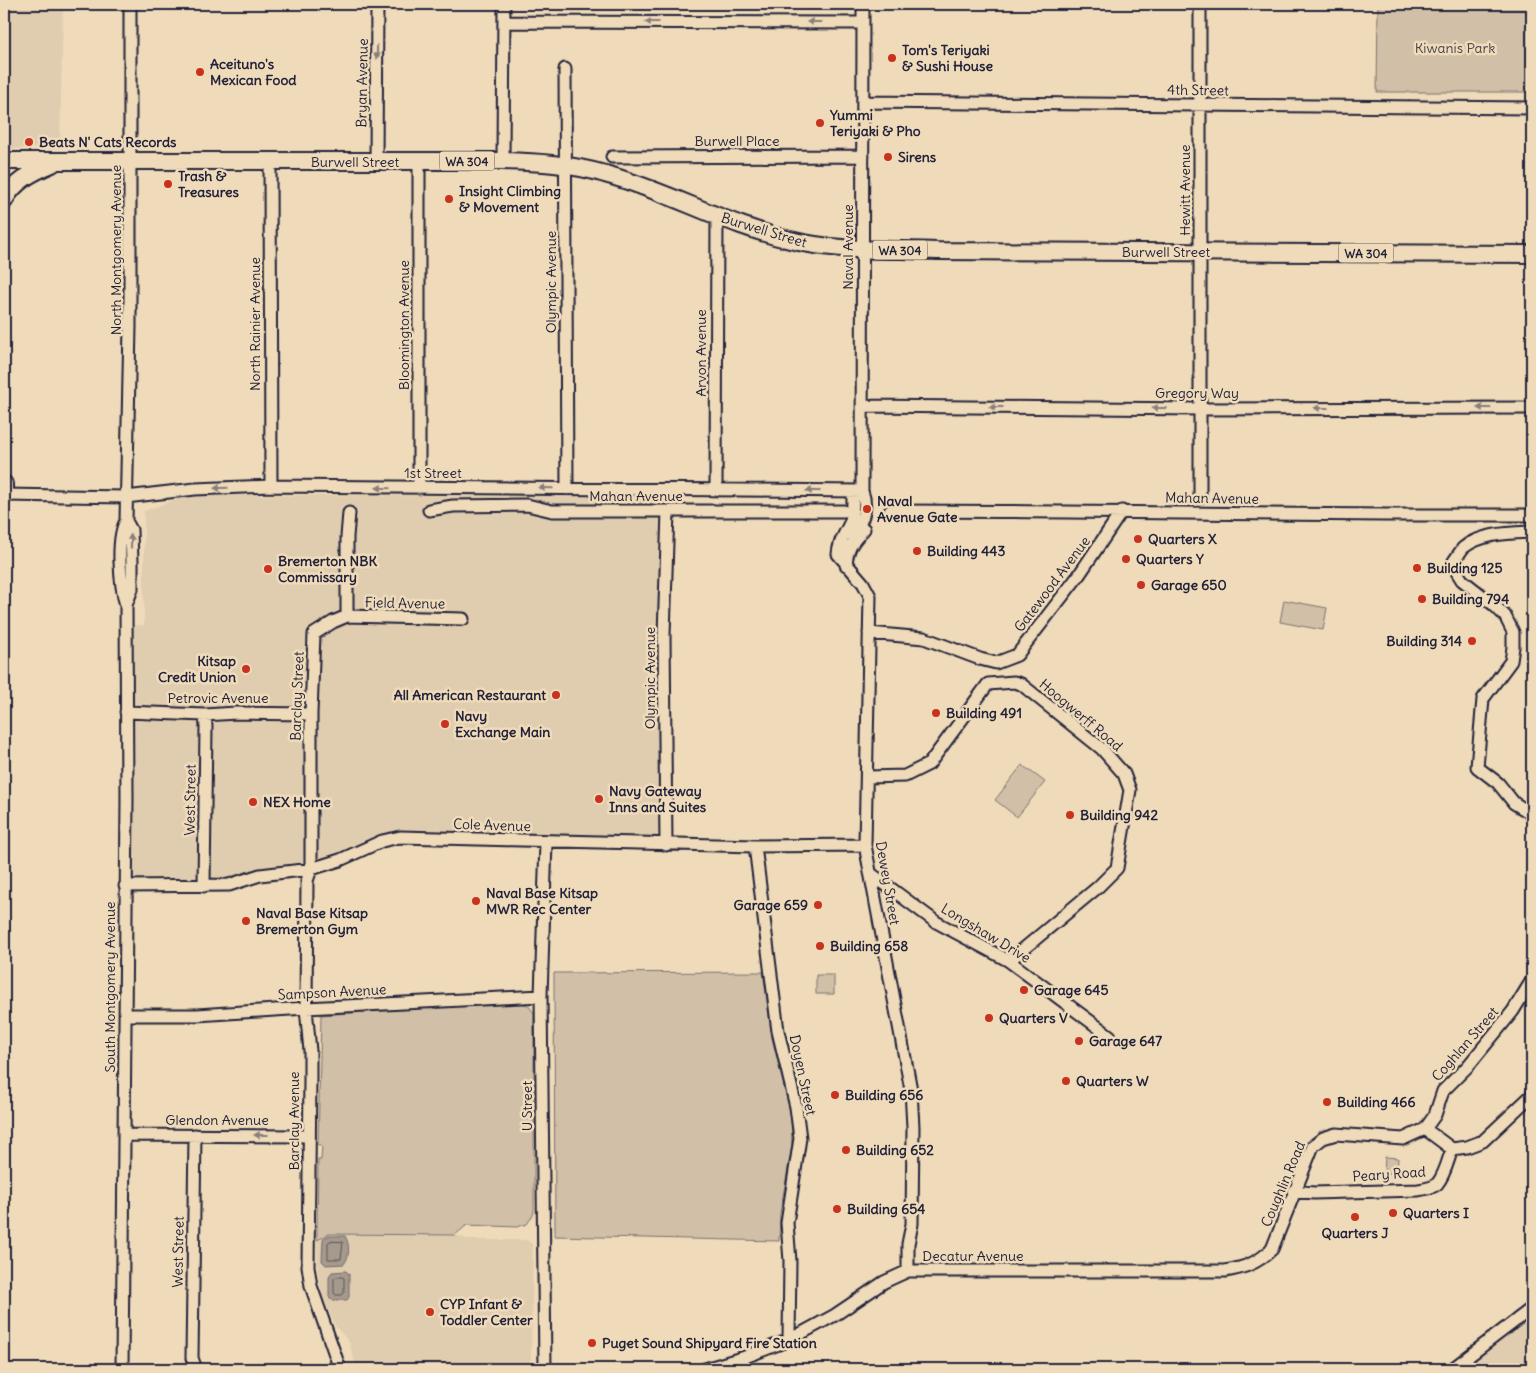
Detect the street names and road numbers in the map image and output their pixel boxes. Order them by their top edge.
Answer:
street label: Bryan Avenue [352,38,372,128]
street label: 4th Street [1167,80,1229,100]
street label: Burwell Place [694,132,780,150]
street label: Hewitt Avenue [1176,144,1194,236]
road number: WA 304 [440,152,494,170]
street label: Burwell Street [311,153,400,171]
street label: North Montgomery Avenue [107,165,125,335]
street label: Naval Avenue [839,204,857,290]
street label: Burwell Street [719,208,809,252]
street label: Olympic Avenue [542,231,560,333]
road number: WA 304 [872,240,928,260]
street label: Burwell Street [1122,243,1211,261]
road number: WA 304 [1338,244,1394,262]
street label: North Rainier Avenue [246,257,264,391]
street label: Bloomington Avenue [395,260,413,390]
street label: Arvon Avenue [692,309,710,397]
street label: Gregory Way [1155,384,1239,402]
street label: 1st Street [404,464,462,482]
street label: Mahan Avenue [589,487,683,505]
street label: Mahan Avenue [1165,488,1259,508]
street label: Gatewood Avenue [1010,532,1094,636]
street label: Field Avenue [365,593,445,613]
street label: Olympic Avenue [641,627,659,729]
street label: Barclay Street [286,651,308,741]
street label: Hoogwerff Road [1036,675,1126,755]
street label: Petrovic Avenue [168,689,268,707]
street label: West Street [180,764,200,836]
street label: Cole Avenue [453,815,531,835]
street label: Dewey Street [872,840,904,927]
street label: Longshaw Drive [938,899,1034,967]
street label: South Montgomery Avenue [101,901,119,1073]
street label: Sampson Avenue [277,980,387,1004]
street label: Coghlan Street [1428,1003,1502,1085]
street label: Doyen Street [786,1033,820,1117]
street label: Barclay Avenue [285,1071,303,1171]
street label: U Street [518,1081,536,1131]
street label: Glendon Avenue [165,1111,269,1129]
street label: Coughlin Road [1257,1138,1309,1230]
street label: Peary Road [1352,1162,1426,1186]
street label: West Street [168,1216,188,1288]
street label: Decatur Avenue [922,1247,1024,1265]

